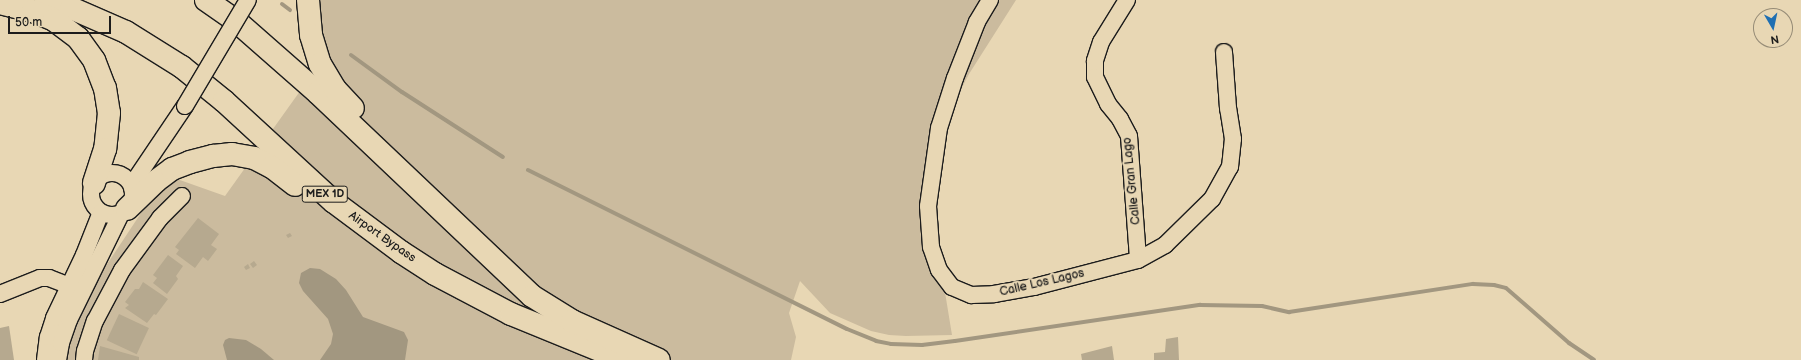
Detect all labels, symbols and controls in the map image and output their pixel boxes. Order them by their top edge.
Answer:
scale bar [10,8,113,34]
north arrow [1753,8,1793,48]
text: 50 m [15,15,42,30]
text: N [1770,32,1780,46]
street label: Calle Gran Lago [1120,137,1144,225]
road number: MEX 1D [301,185,349,203]
street label: Airport Bypass [346,208,418,266]
street label: Calle Los Lagos [998,266,1086,300]

